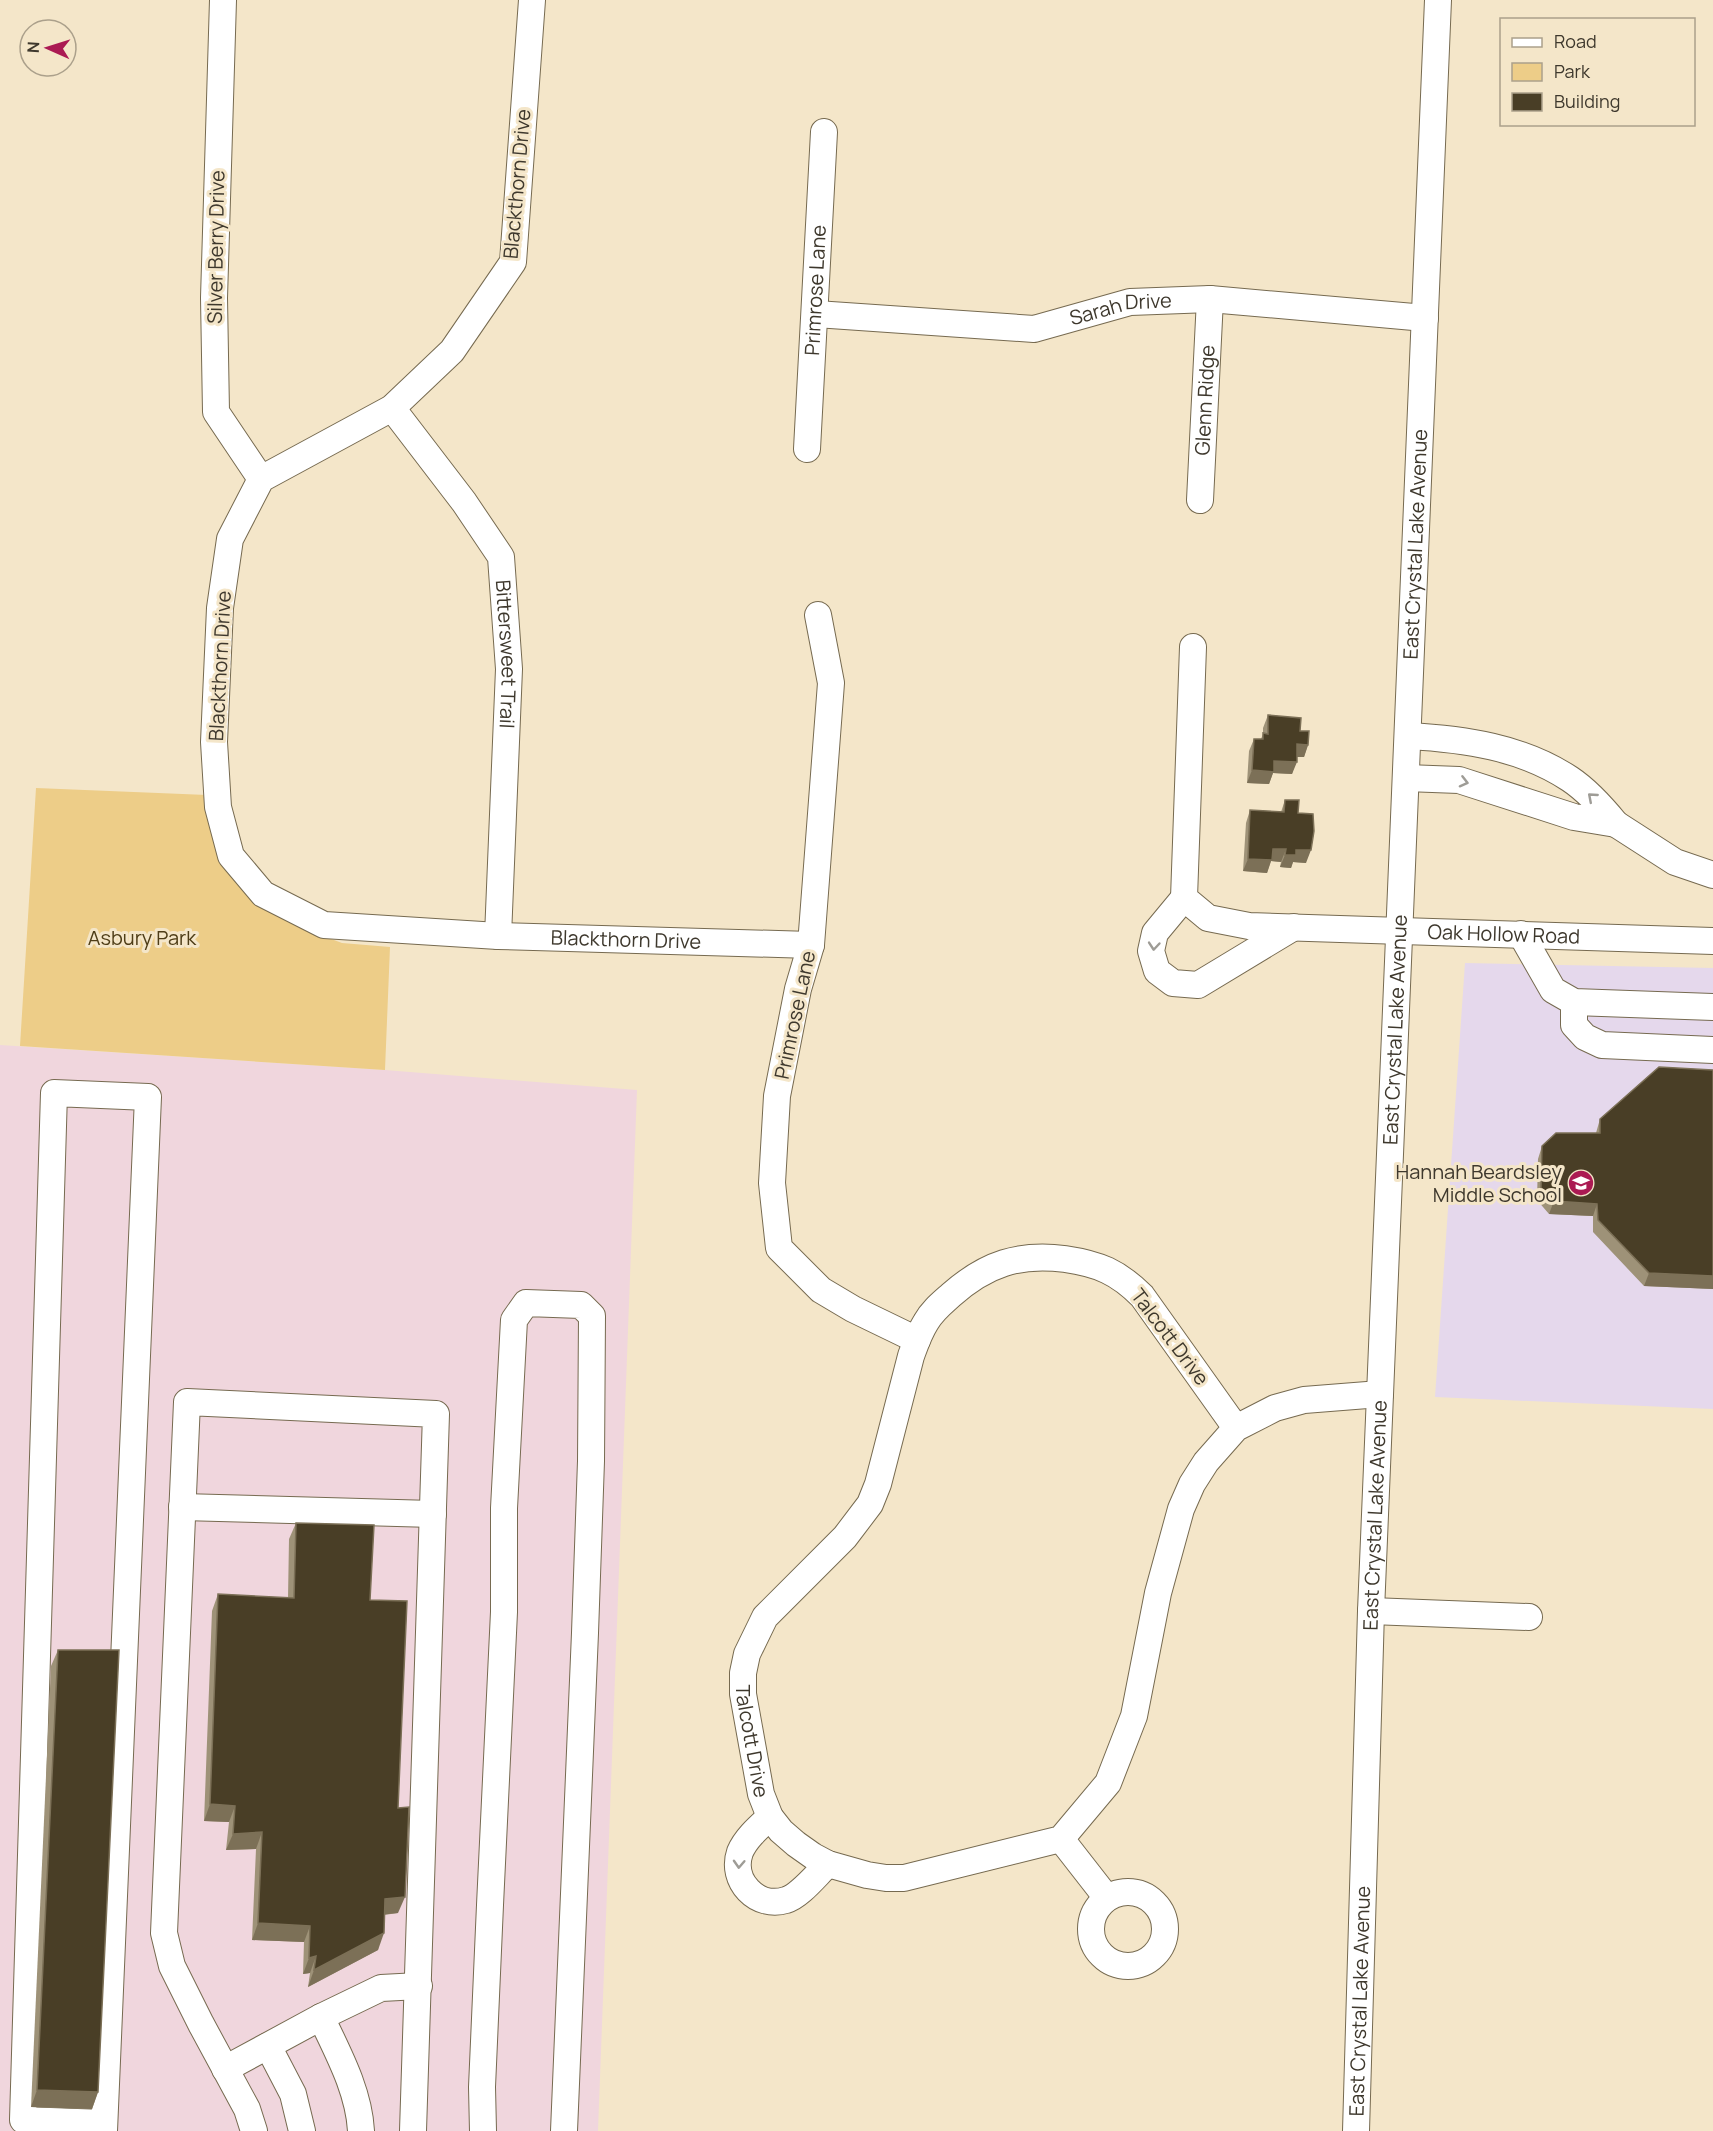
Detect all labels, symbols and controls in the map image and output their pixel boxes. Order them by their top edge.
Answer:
north arrow [18,18,78,78]
legend [1500,18,1695,126]
text: Road [1554,29,1597,53]
text: N [22,41,44,54]
text: Park [1554,59,1591,83]
text: Building [1554,89,1620,113]
street label: Blackthorn Drive [496,108,537,260]
street label: Silver Berry Drive [201,170,230,324]
street label: Primrose Lane [798,224,832,356]
street label: Sarah Drive [1066,286,1172,331]
street label: Glenn Ridge [1188,344,1221,456]
street label: East Crystal Lake Avenue [1397,428,1433,660]
street label: Bittersweet Trail [490,579,523,729]
street label: Blackthorn Drive [202,590,237,742]
one-way arrow [1459,775,1469,788]
one-way arrow [1588,793,1599,804]
street label: East Crystal Lake Avenue [1376,914,1413,1145]
street label: Oak Hollow Road [1427,918,1580,950]
park label: Asbury Park [88,924,197,951]
street label: Blackthorn Drive [550,924,702,955]
one-way arrow [1148,941,1161,951]
street label: Primrose Lane [768,948,821,1082]
place label: Hannah Beardsley Middle School [1396,1158,1562,1208]
school or university icon: Hannah Beardsley Middle School [1566,1168,1596,1198]
street label: Talcott Drive [1125,1283,1216,1391]
street label: East Crystal Lake Avenue [1356,1400,1393,1631]
street label: Talcott Drive [730,1684,775,1800]
one-way arrow [733,1860,746,1869]
street label: East Crystal Lake Avenue [1342,1885,1376,2117]

